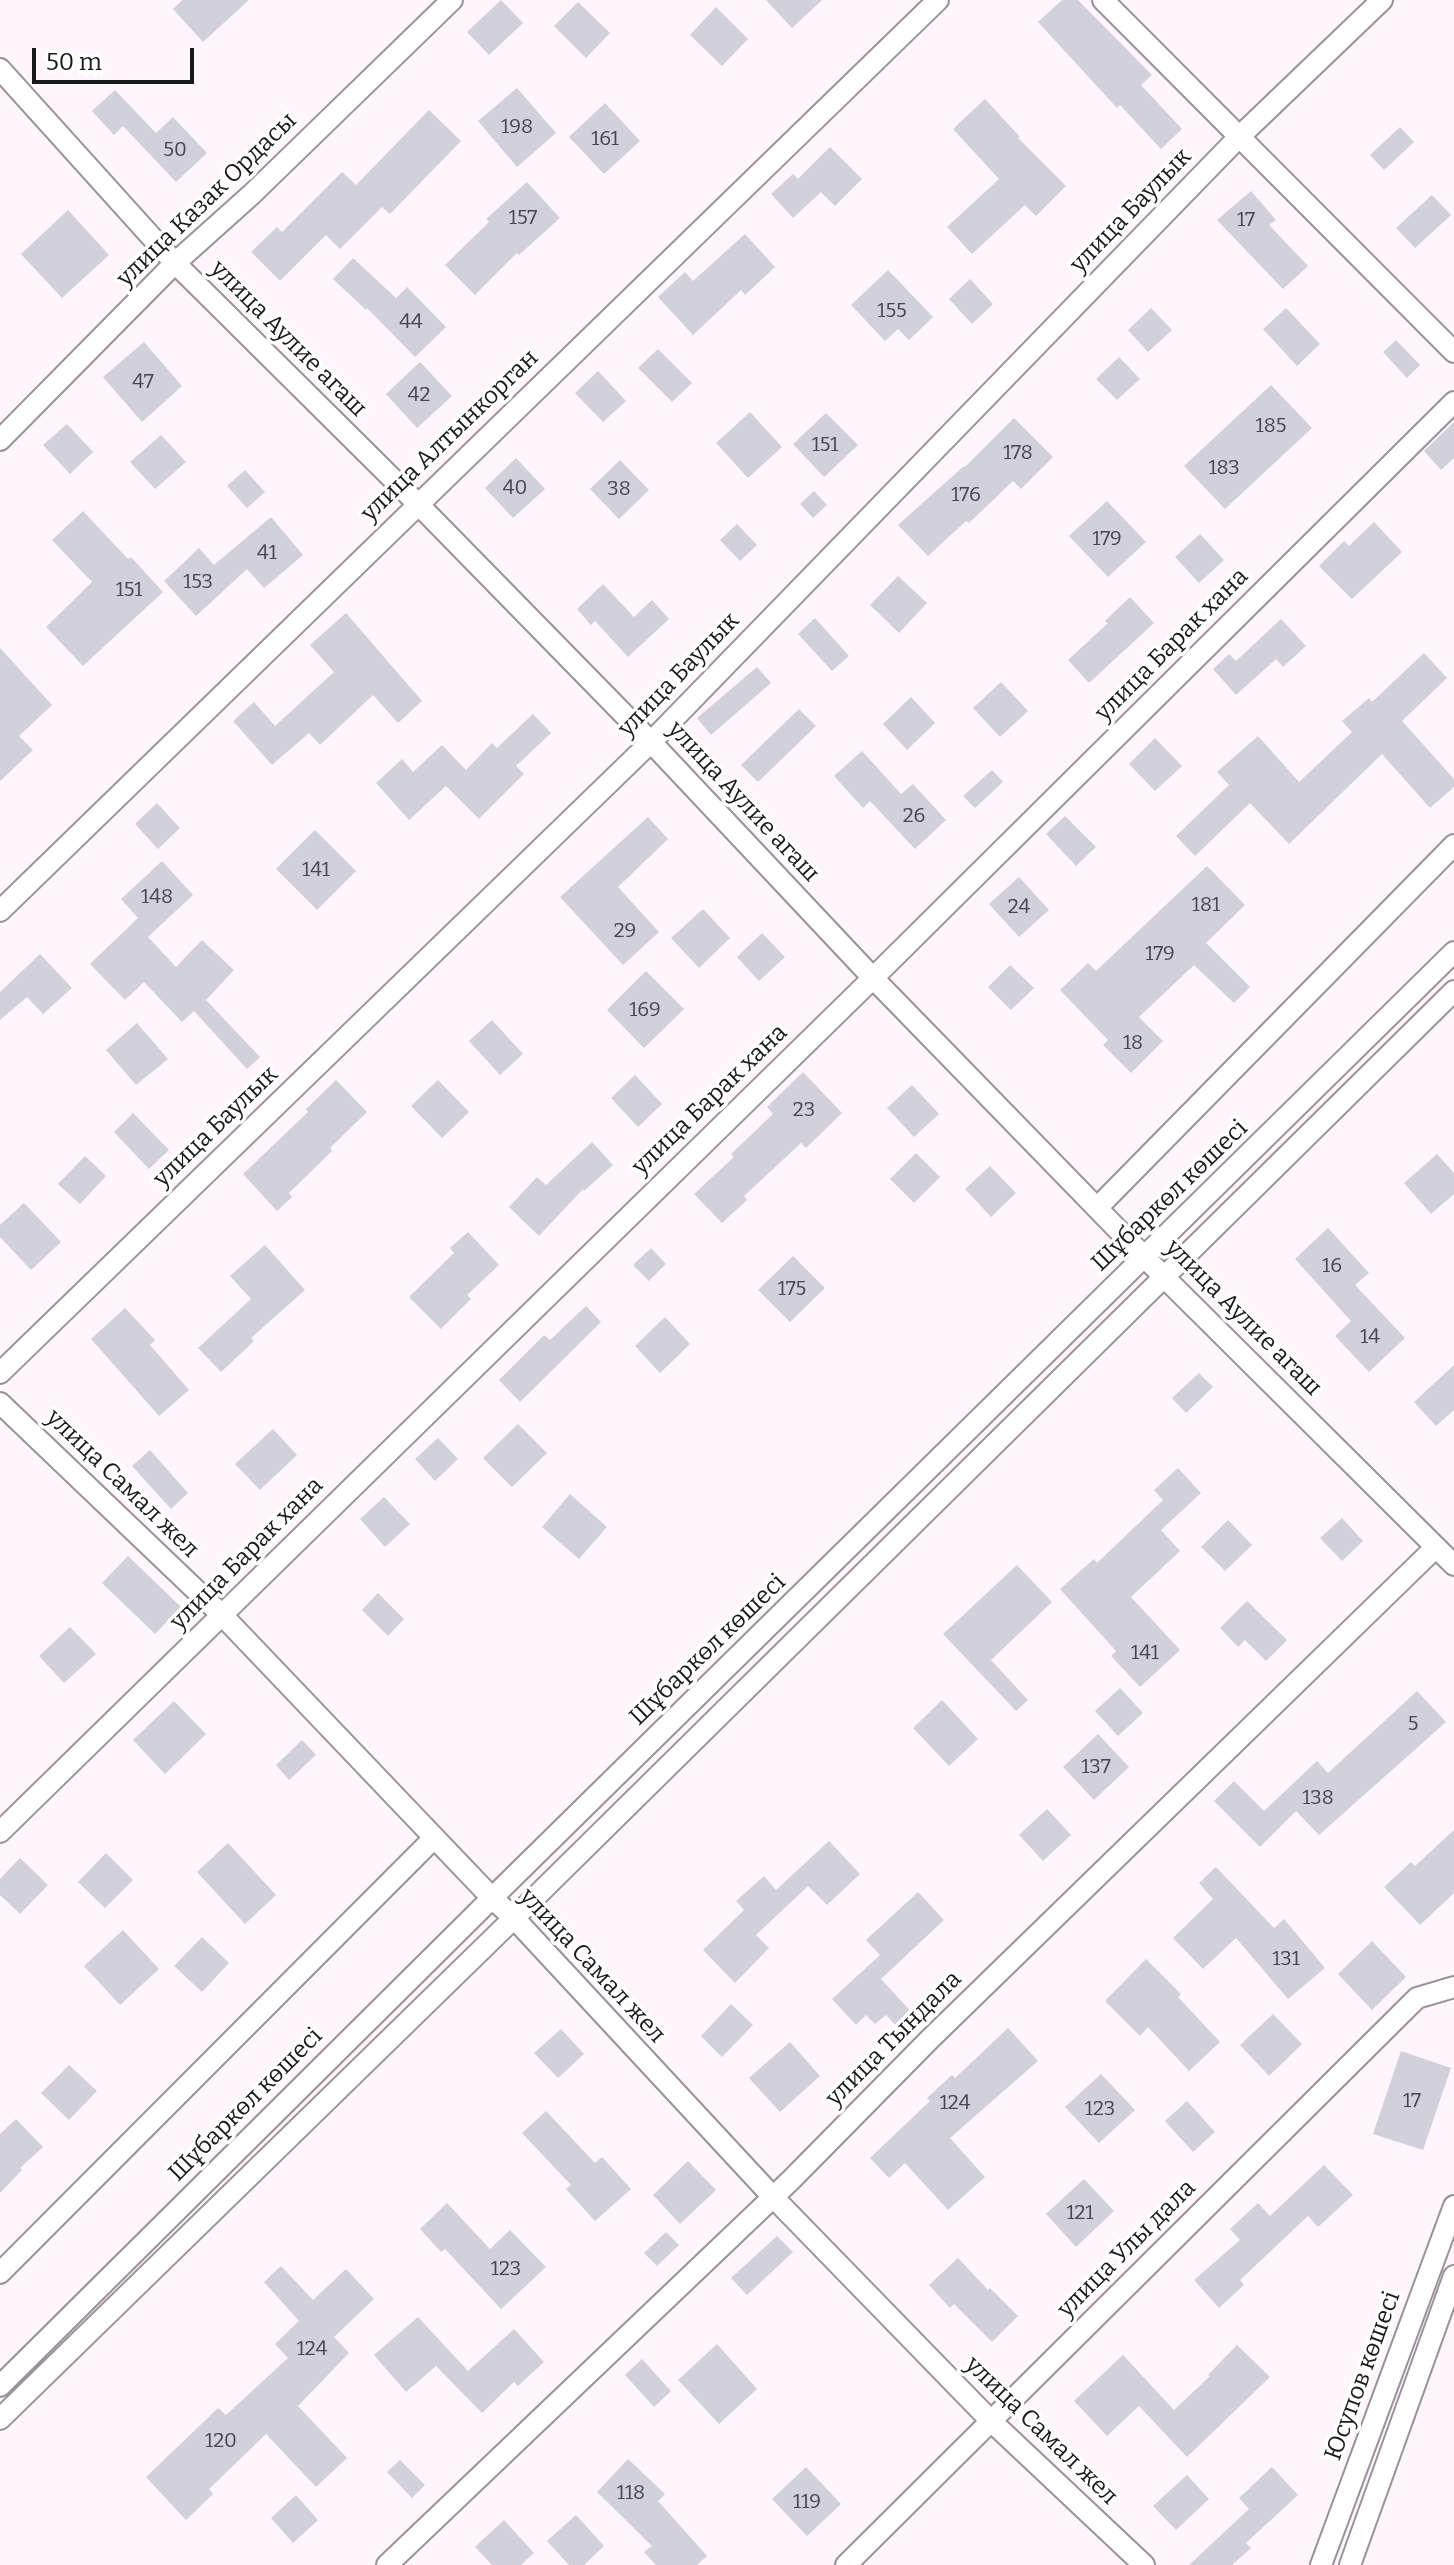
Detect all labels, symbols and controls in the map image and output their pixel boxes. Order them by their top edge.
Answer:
scale bar [36,32,198,82]
text: 50 m [46,48,102,76]
street label: улица Казак Ордасы [111,107,303,293]
house number: 198 [501,115,533,139]
house number: 161 [591,127,619,151]
house number: 50 [163,138,187,162]
street label: улица Баулык [1065,143,1197,279]
house number: 157 [509,206,537,230]
house number: 17 [1237,208,1255,232]
street label: улица Аулие агаш [204,255,372,423]
house number: 155 [877,299,907,323]
house number: 44 [399,310,423,334]
street label: улица Алтынкорган [355,344,545,528]
house number: 47 [132,370,154,394]
house number: 42 [408,383,430,407]
house number: 185 [1256,414,1286,438]
house number: 151 [812,433,838,457]
house number: 178 [1003,441,1033,465]
house number: 183 [1208,456,1240,480]
house number: 40 [503,476,527,500]
house number: 38 [607,477,631,501]
house number: 176 [951,483,981,507]
house number: 179 [1092,527,1122,551]
house number: 41 [257,541,277,565]
street label: улица Барак хана [1090,563,1254,727]
house number: 153 [183,570,213,594]
house number: 151 [116,578,142,602]
street label: улица Баулык [613,607,745,743]
street label: улица Аулие агаш [661,716,825,888]
house number: 26 [903,804,925,828]
house number: 141 [302,858,330,882]
house number: 148 [141,885,173,909]
house number: 181 [1192,893,1220,917]
house number: 24 [1008,895,1030,919]
house number: 29 [614,919,636,943]
house number: 179 [1145,942,1175,966]
house number: 169 [629,998,661,1022]
street label: улица Барак хана [627,1019,793,1181]
house number: 18 [1123,1031,1143,1055]
street label: улица Баулык [148,1061,284,1193]
house number: 23 [793,1098,815,1122]
street label: Шұбаркөл көшесі [1086,1114,1254,1278]
street label: улица Аулие агаш [1159,1234,1327,1402]
house number: 16 [1322,1254,1342,1278]
house number: 175 [778,1277,806,1301]
house number: 14 [1360,1325,1380,1349]
street label: улица Самал жел [40,1404,204,1564]
street label: улица Барак хана [165,1472,329,1636]
street label: Шұбаркөл көшесі [624,1568,792,1732]
house number: 141 [1131,1641,1159,1665]
house number: 5 [1408,1712,1418,1736]
house number: 137 [1081,1755,1111,1779]
house number: 138 [1302,1786,1334,1810]
street label: улица Самал жел [513,1883,671,2049]
house number: 131 [1272,1947,1300,1971]
street label: улица Тындала [820,1965,968,2113]
street label: Шұбаркөл көшесі [163,2022,329,2188]
house number: 17 [1403,2089,1421,2113]
house number: 124 [940,2091,970,2115]
house number: 123 [1085,2097,1115,2121]
street label: улица Улы дала [1052,2174,1202,2324]
house number: 121 [1066,2201,1094,2225]
house number: 123 [491,2257,521,2281]
street label: Юсупов көшесі [1319,2288,1407,2464]
house number: 124 [297,2337,327,2361]
street label: улица Самал жел [959,2351,1123,2511]
house number: 120 [205,2429,237,2453]
house number: 118 [617,2481,645,2505]
house number: 119 [793,2490,821,2514]

